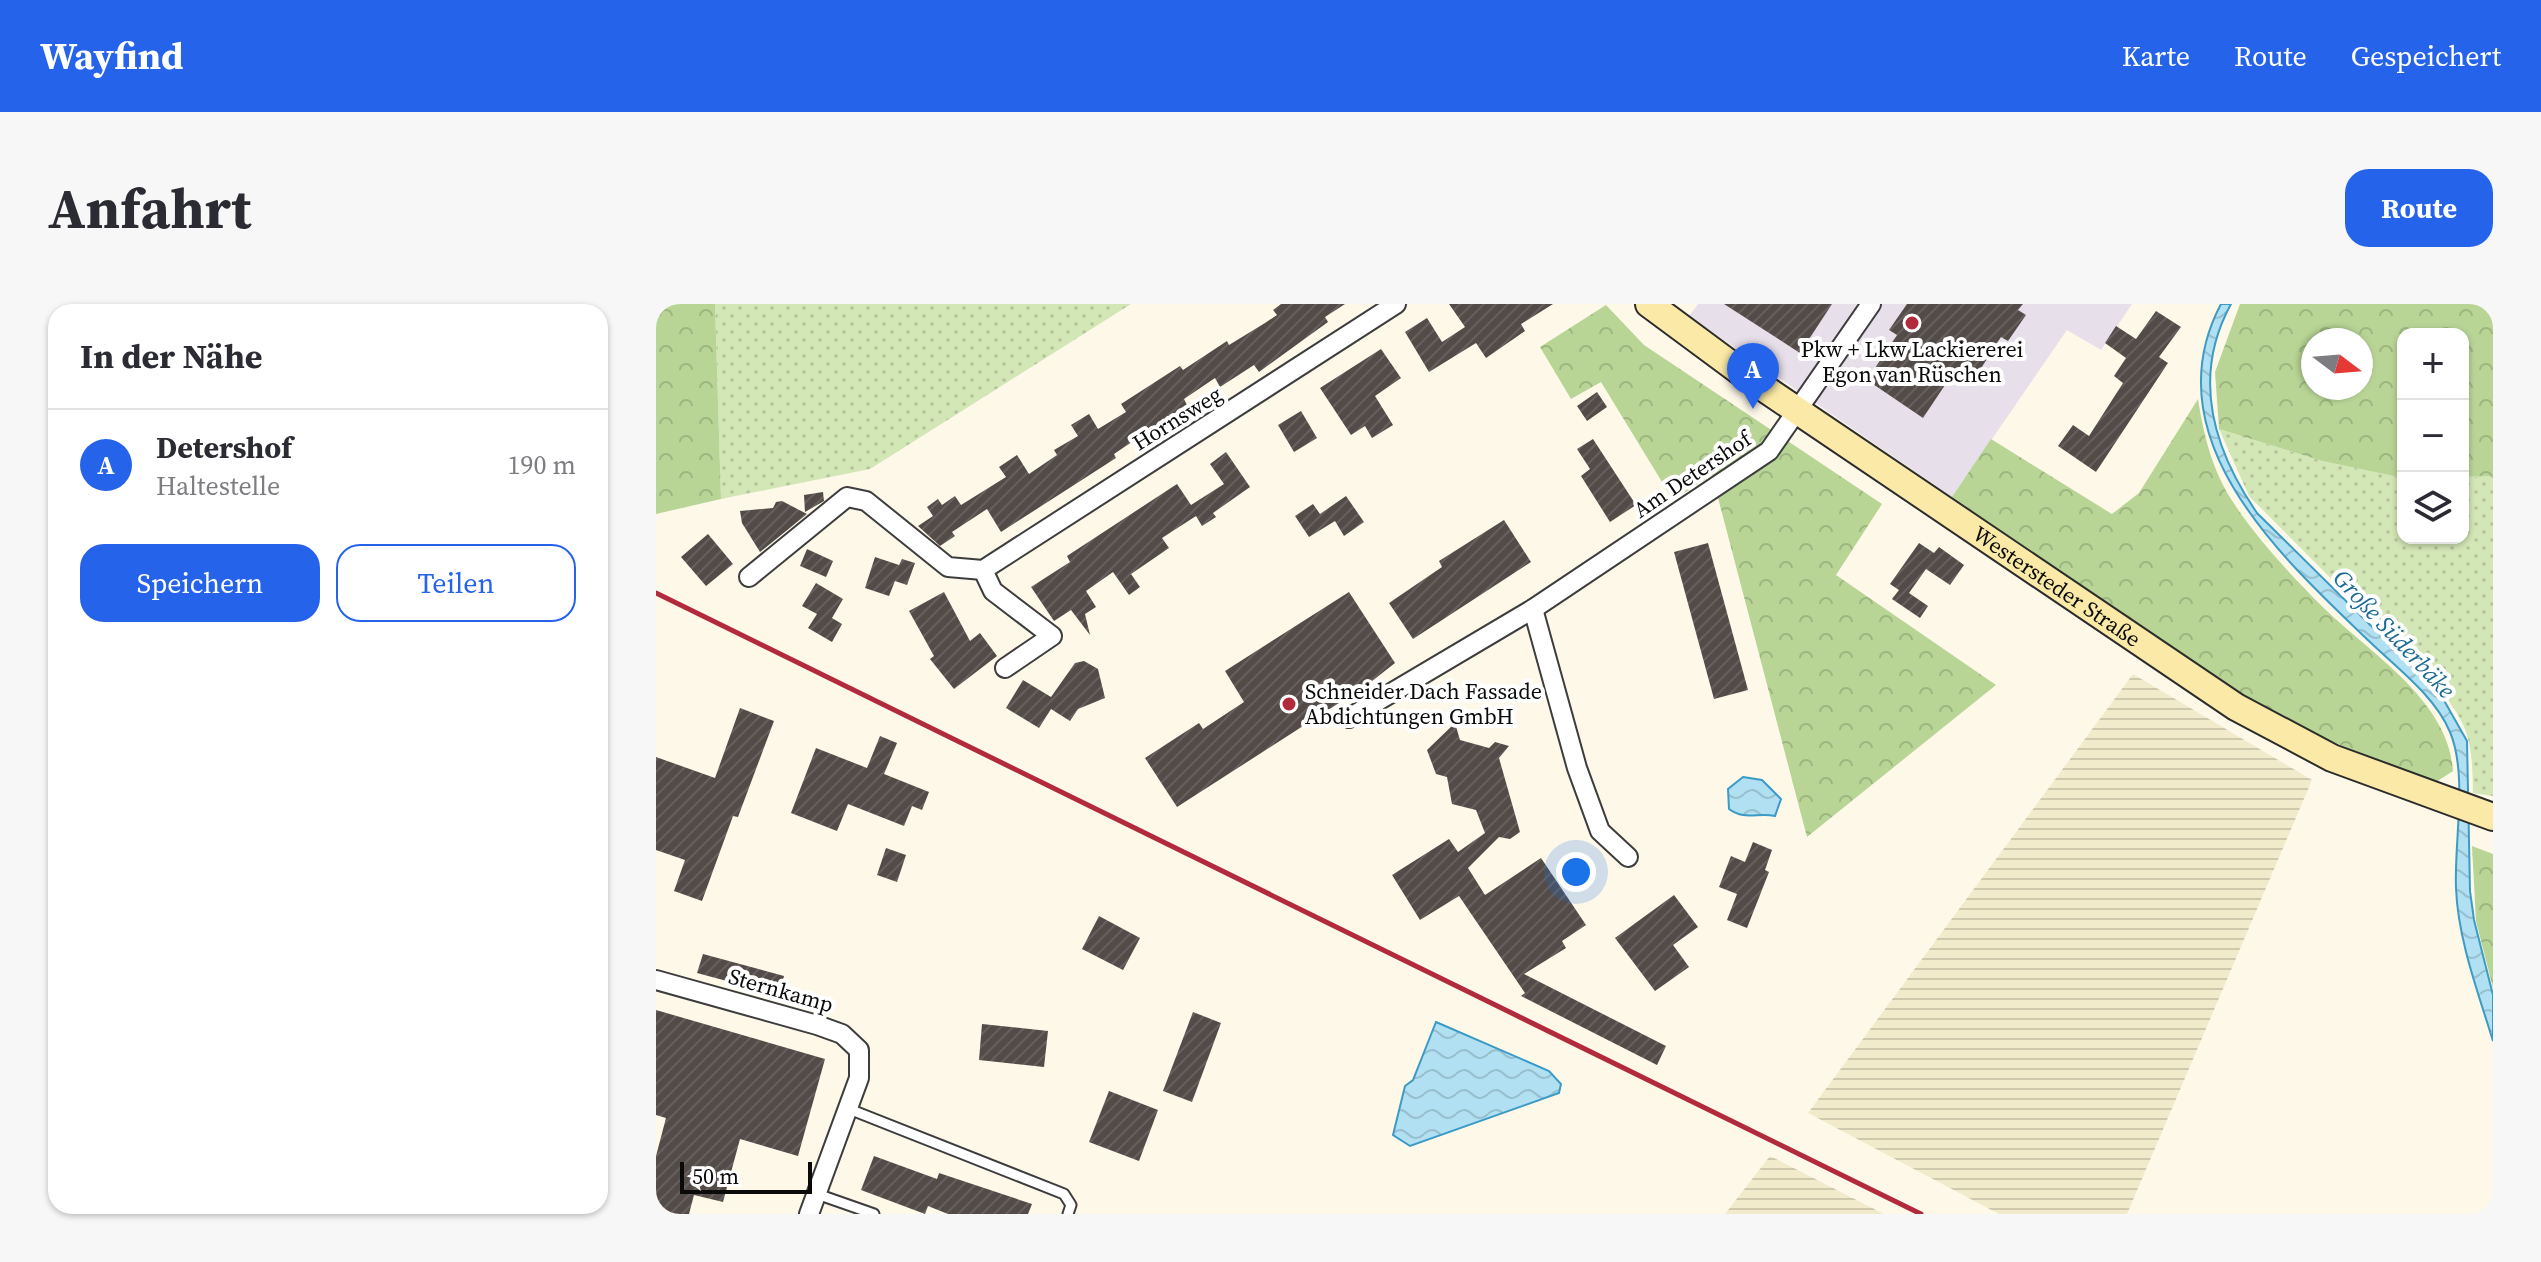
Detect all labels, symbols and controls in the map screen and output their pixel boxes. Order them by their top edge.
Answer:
text: Wayfind [40,30,184,82]
text: Karte [2122,37,2190,75]
text: Route [2234,37,2307,75]
text: Gespeichert [2351,37,2501,75]
button: Route [2345,169,2493,247]
text: Anfahrt [48,170,251,247]
marker: Pkw + Lkw Lackiererei Egon van Rüschen [1903,314,1921,332]
north arrow [2301,328,2373,400]
map controls [2397,328,2469,544]
button: + [2397,328,2469,400]
text: In der Nähe [80,333,263,379]
place label: Pkw + Lkw Lackiererei Egon van Rüschen [1801,334,2023,389]
pin: A [1727,343,1779,409]
street label: Hornsweg [1127,379,1227,457]
button: − [2397,400,2469,472]
street label: Am Detershof [1627,422,1759,525]
text: Detershof [156,427,292,468]
text: A [97,447,115,483]
text: 190 m [508,447,576,483]
text: Haltestelle [156,468,280,504]
button: layers [2397,472,2469,544]
street label: Westersteder Straße [1967,519,2147,654]
button: Speichern [80,544,320,622]
button: Teilen [336,544,576,622]
water label: Große Süderbäke [2326,562,2463,705]
place label: Schneider Dach Fassade Abdichtungen GmbH [1305,676,1542,731]
marker: Schneider Dach Fassade Abdichtungen GmbH [1280,695,1298,713]
your location [1556,852,1596,892]
street label: Sternkamp [725,961,837,1019]
scale bar [680,1158,812,1194]
text: 50 m [692,1161,739,1191]

